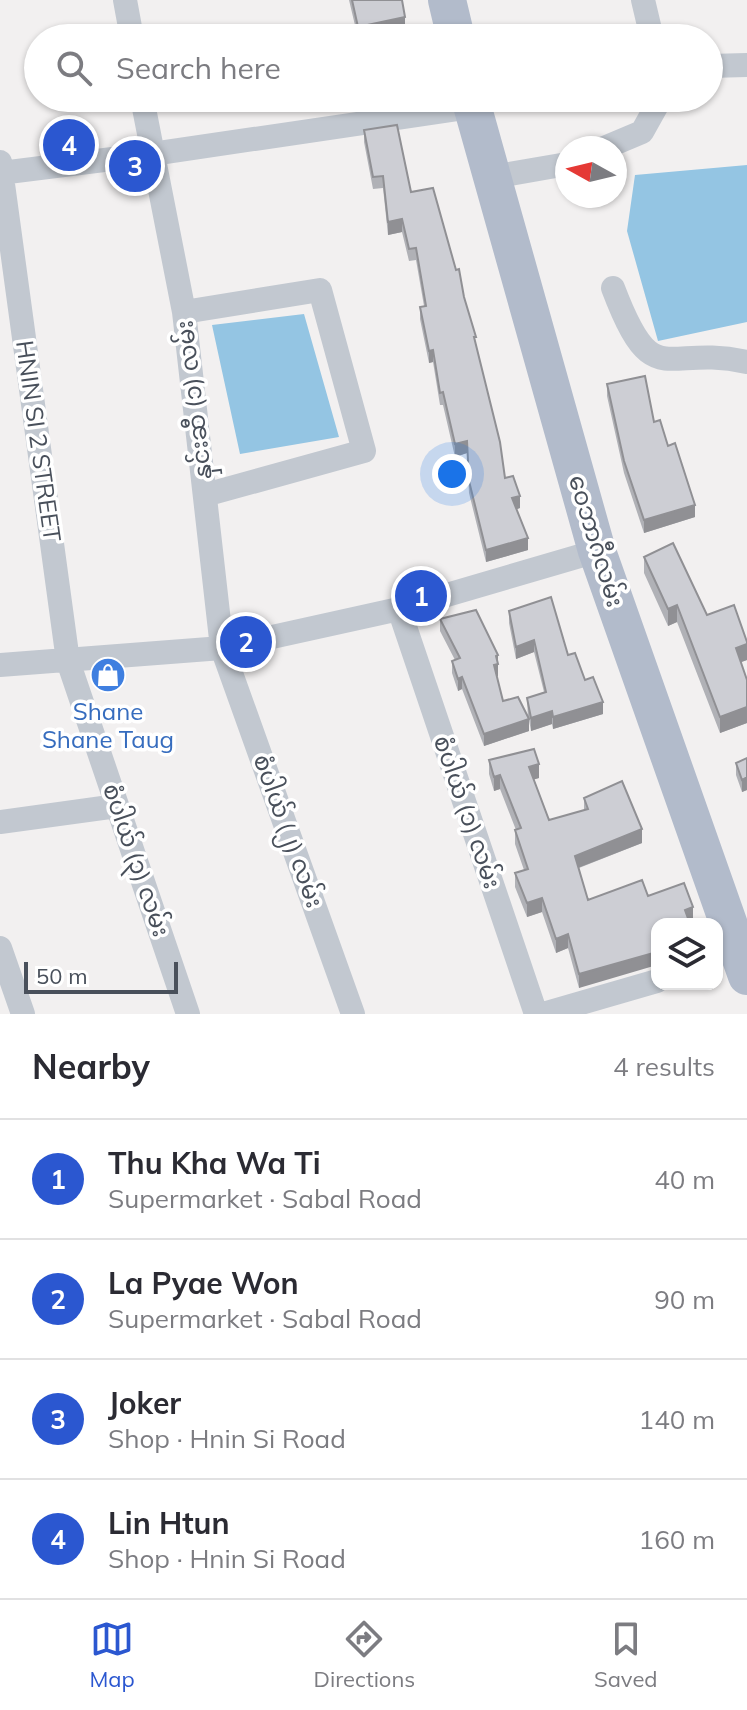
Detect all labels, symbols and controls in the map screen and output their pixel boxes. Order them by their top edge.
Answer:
search box [24,24,723,112]
icon: search [52,46,96,90]
text: Search here [116,49,281,87]
pin: 4 [43,115,95,175]
pin: 3 [109,136,161,196]
north arrow [555,136,627,208]
street label: နှင်းဆီ (၁) လမ်း [168,318,223,482]
street label: HNIN SI 2 STREET [10,338,68,544]
your location [432,454,472,494]
street label: ဝေဘာဂီလမ်း [563,471,631,610]
pin: 1 [395,566,447,626]
pin: 2 [220,612,272,672]
shop icon: Shane Shane Taug [89,656,127,694]
place label: Shane Shane Taug [42,696,174,754]
street label: စံပါယ် (၁) လမ်း [428,731,508,892]
street label: စံပါယ် (၂) လမ်း [243,750,331,913]
street label: စံပါယ် (၃) လမ်း [92,779,177,942]
map controls [651,918,723,990]
button: layers [651,918,723,990]
scale bar [24,958,178,994]
text: 50 m [36,962,87,990]
text: Nearby [32,1045,150,1088]
text: 4 results [613,1050,715,1083]
text: Thu Kha Wa Ti [108,1144,321,1182]
text: 1 [50,1163,66,1196]
text: 40 m [654,1163,715,1196]
text: Supermarket · Sabal Road [108,1182,422,1215]
text: La Pyae Won [108,1264,299,1302]
text: 2 [50,1283,66,1316]
text: 90 m [654,1283,715,1316]
text: Supermarket · Sabal Road [108,1302,422,1335]
text: Joker [108,1384,181,1422]
text: 3 [50,1403,66,1436]
text: 140 m [639,1403,715,1436]
text: Shop · Hnin Si Road [108,1422,346,1455]
text: Lin Htun [108,1504,230,1542]
text: 4 [50,1523,66,1556]
text: 160 m [639,1523,715,1556]
text: Shop · Hnin Si Road [108,1542,346,1575]
tab: Map [89,1617,135,1693]
tab: Directions [314,1617,415,1693]
tab: Saved [594,1617,658,1693]

